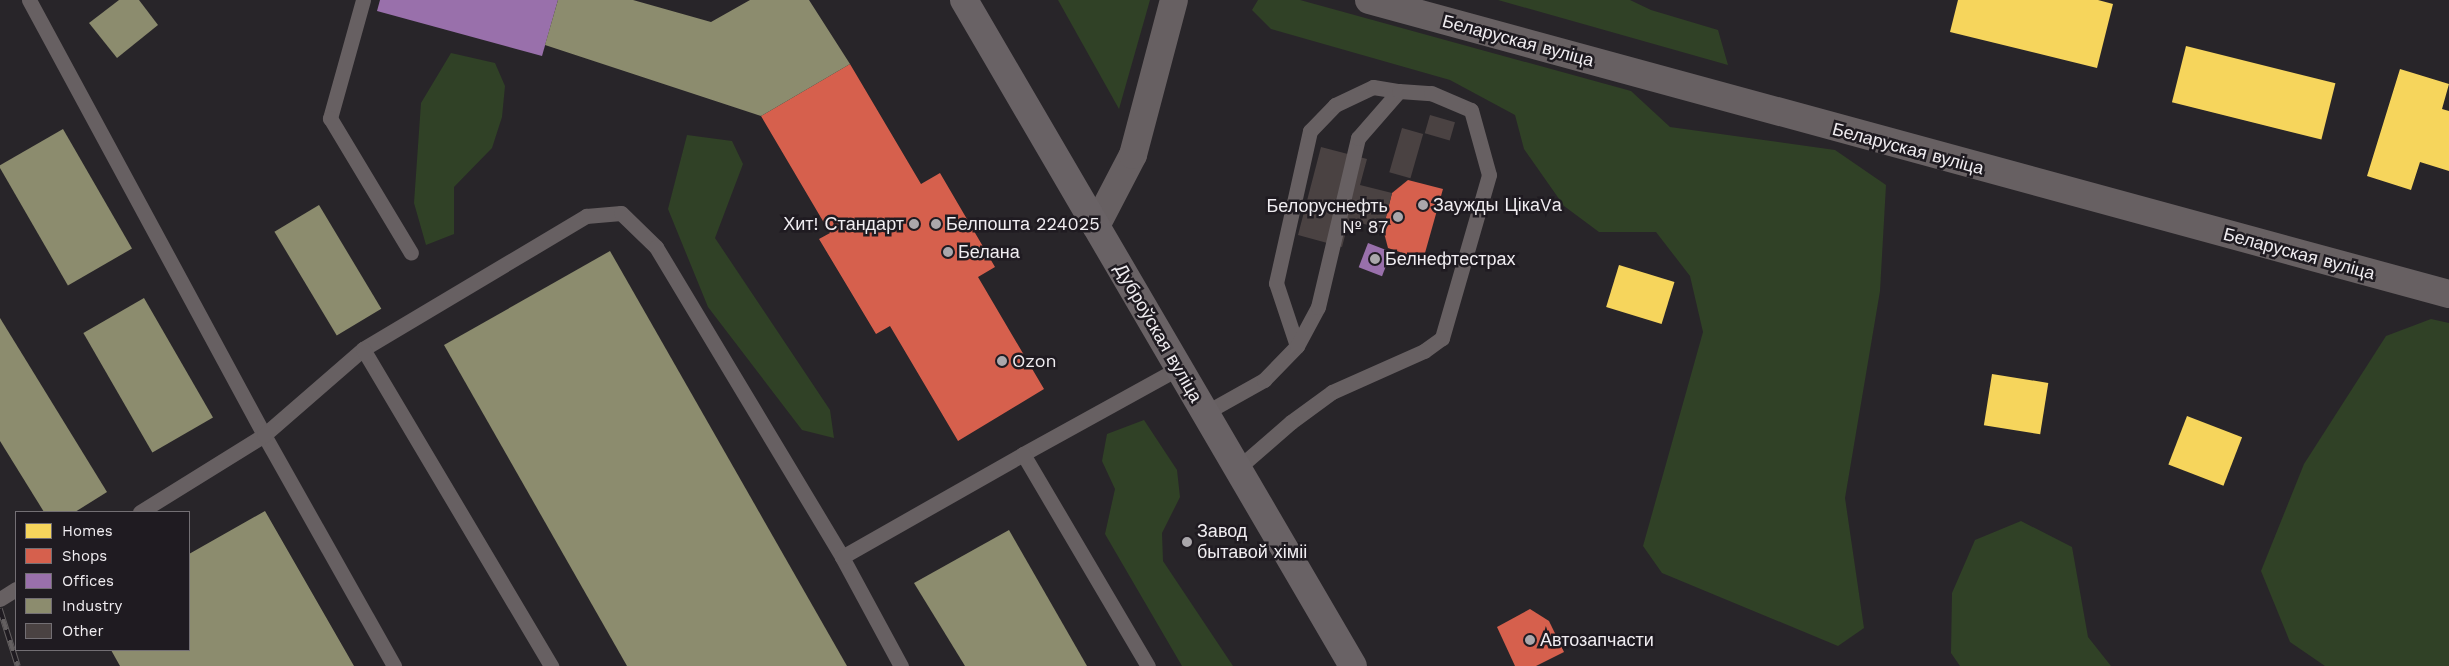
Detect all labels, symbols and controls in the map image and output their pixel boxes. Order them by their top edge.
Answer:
street label: Беларуская вуліца [1440,10,1596,72]
street label: Беларуская вуліца [1830,118,1986,180]
place label: Заужды ЦікаVа [1433,194,1562,216]
place label: Белоруснефть № 87 [1266,196,1388,238]
marker: Заужды ЦікаVа [1417,199,1429,211]
marker: Белоруснефть № 87 [1392,211,1404,223]
place label: Хит! Стандарт [783,213,904,235]
place label: Белпошта 224025 [946,213,1100,235]
marker: Хит! Стандарт [908,218,920,230]
marker: Белпошта 224025 [930,218,942,230]
street label: Беларуская вуліца [2221,223,2377,285]
place label: Белана [958,241,1020,263]
marker: Белана [942,246,954,258]
place label: Белнефтестрах [1385,248,1515,270]
marker: Белнефтестрах [1369,253,1381,265]
street label: Дуброўская вуліца [1109,260,1207,406]
place label: Ozon [1012,350,1057,372]
marker: Ozon [996,355,1008,367]
legend [15,511,190,651]
place label: Завод бытавой хіміі [1197,521,1307,564]
text: Homes [62,522,113,540]
marker: Завод бытавой хіміі [1181,536,1193,548]
text: Shops [62,547,107,565]
text: Offices [62,572,114,590]
text: Industry [62,597,122,615]
text: Other [62,622,104,640]
place label: Автозапчасти [1540,629,1654,651]
marker: Автозапчасти [1524,634,1536,646]

